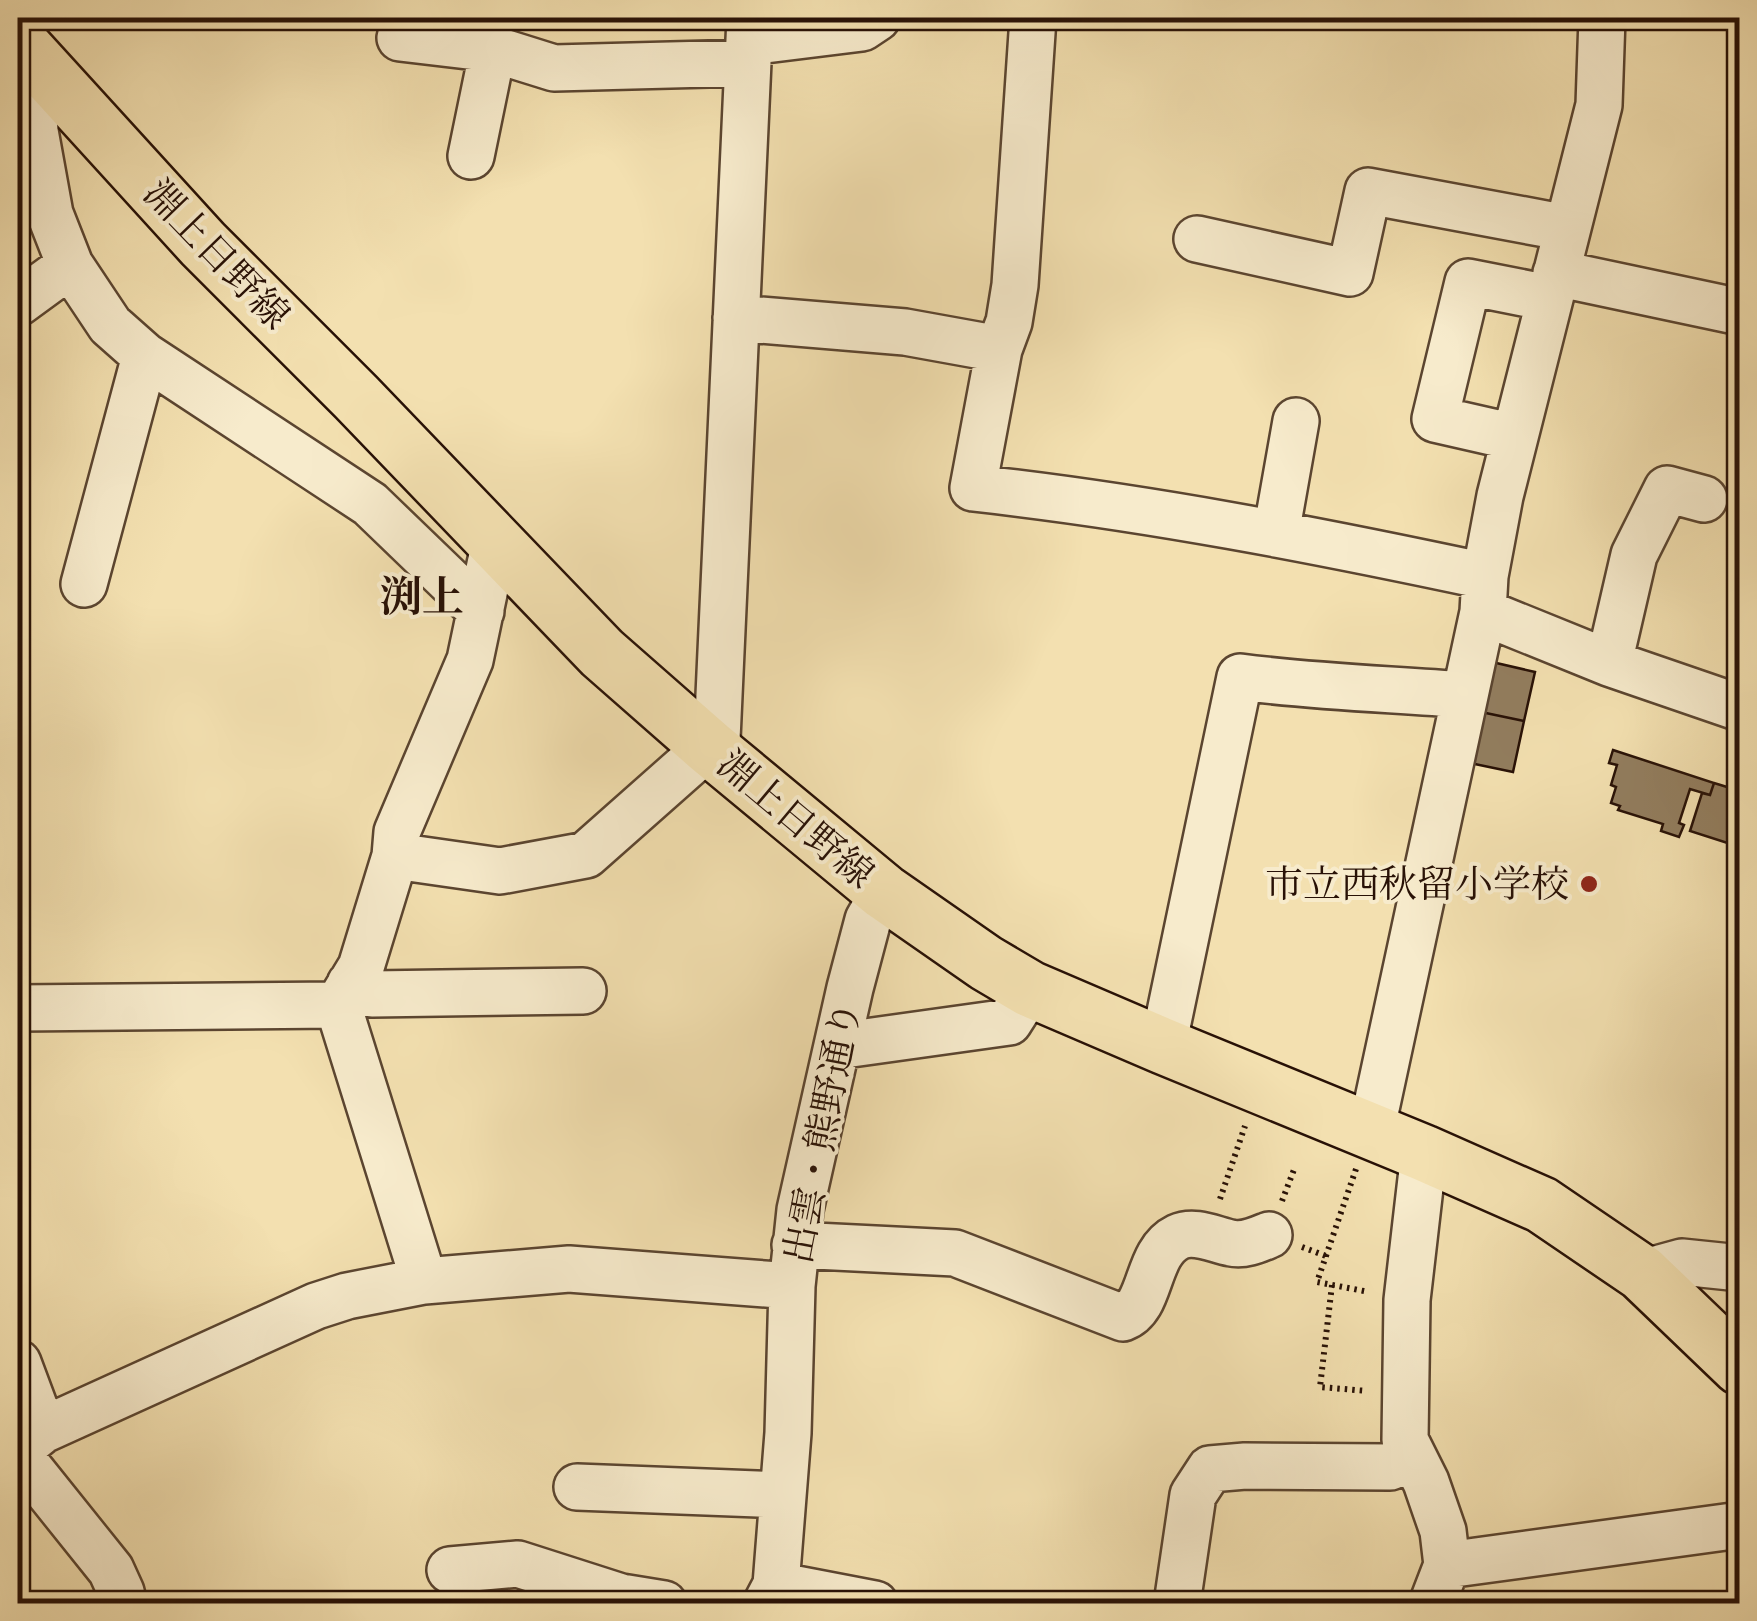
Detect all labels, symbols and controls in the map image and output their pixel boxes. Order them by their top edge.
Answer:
street label: 淵上日野線 [129,170,300,344]
district label: 渕上 [380,571,464,631]
street label: 淵上日野線 [703,740,884,904]
place label: 市立西秋留小学校 [1265,861,1569,915]
marker: 市立西秋留小学校 [1578,873,1600,895]
street label: 出雲・熊野通り [774,997,878,1268]

